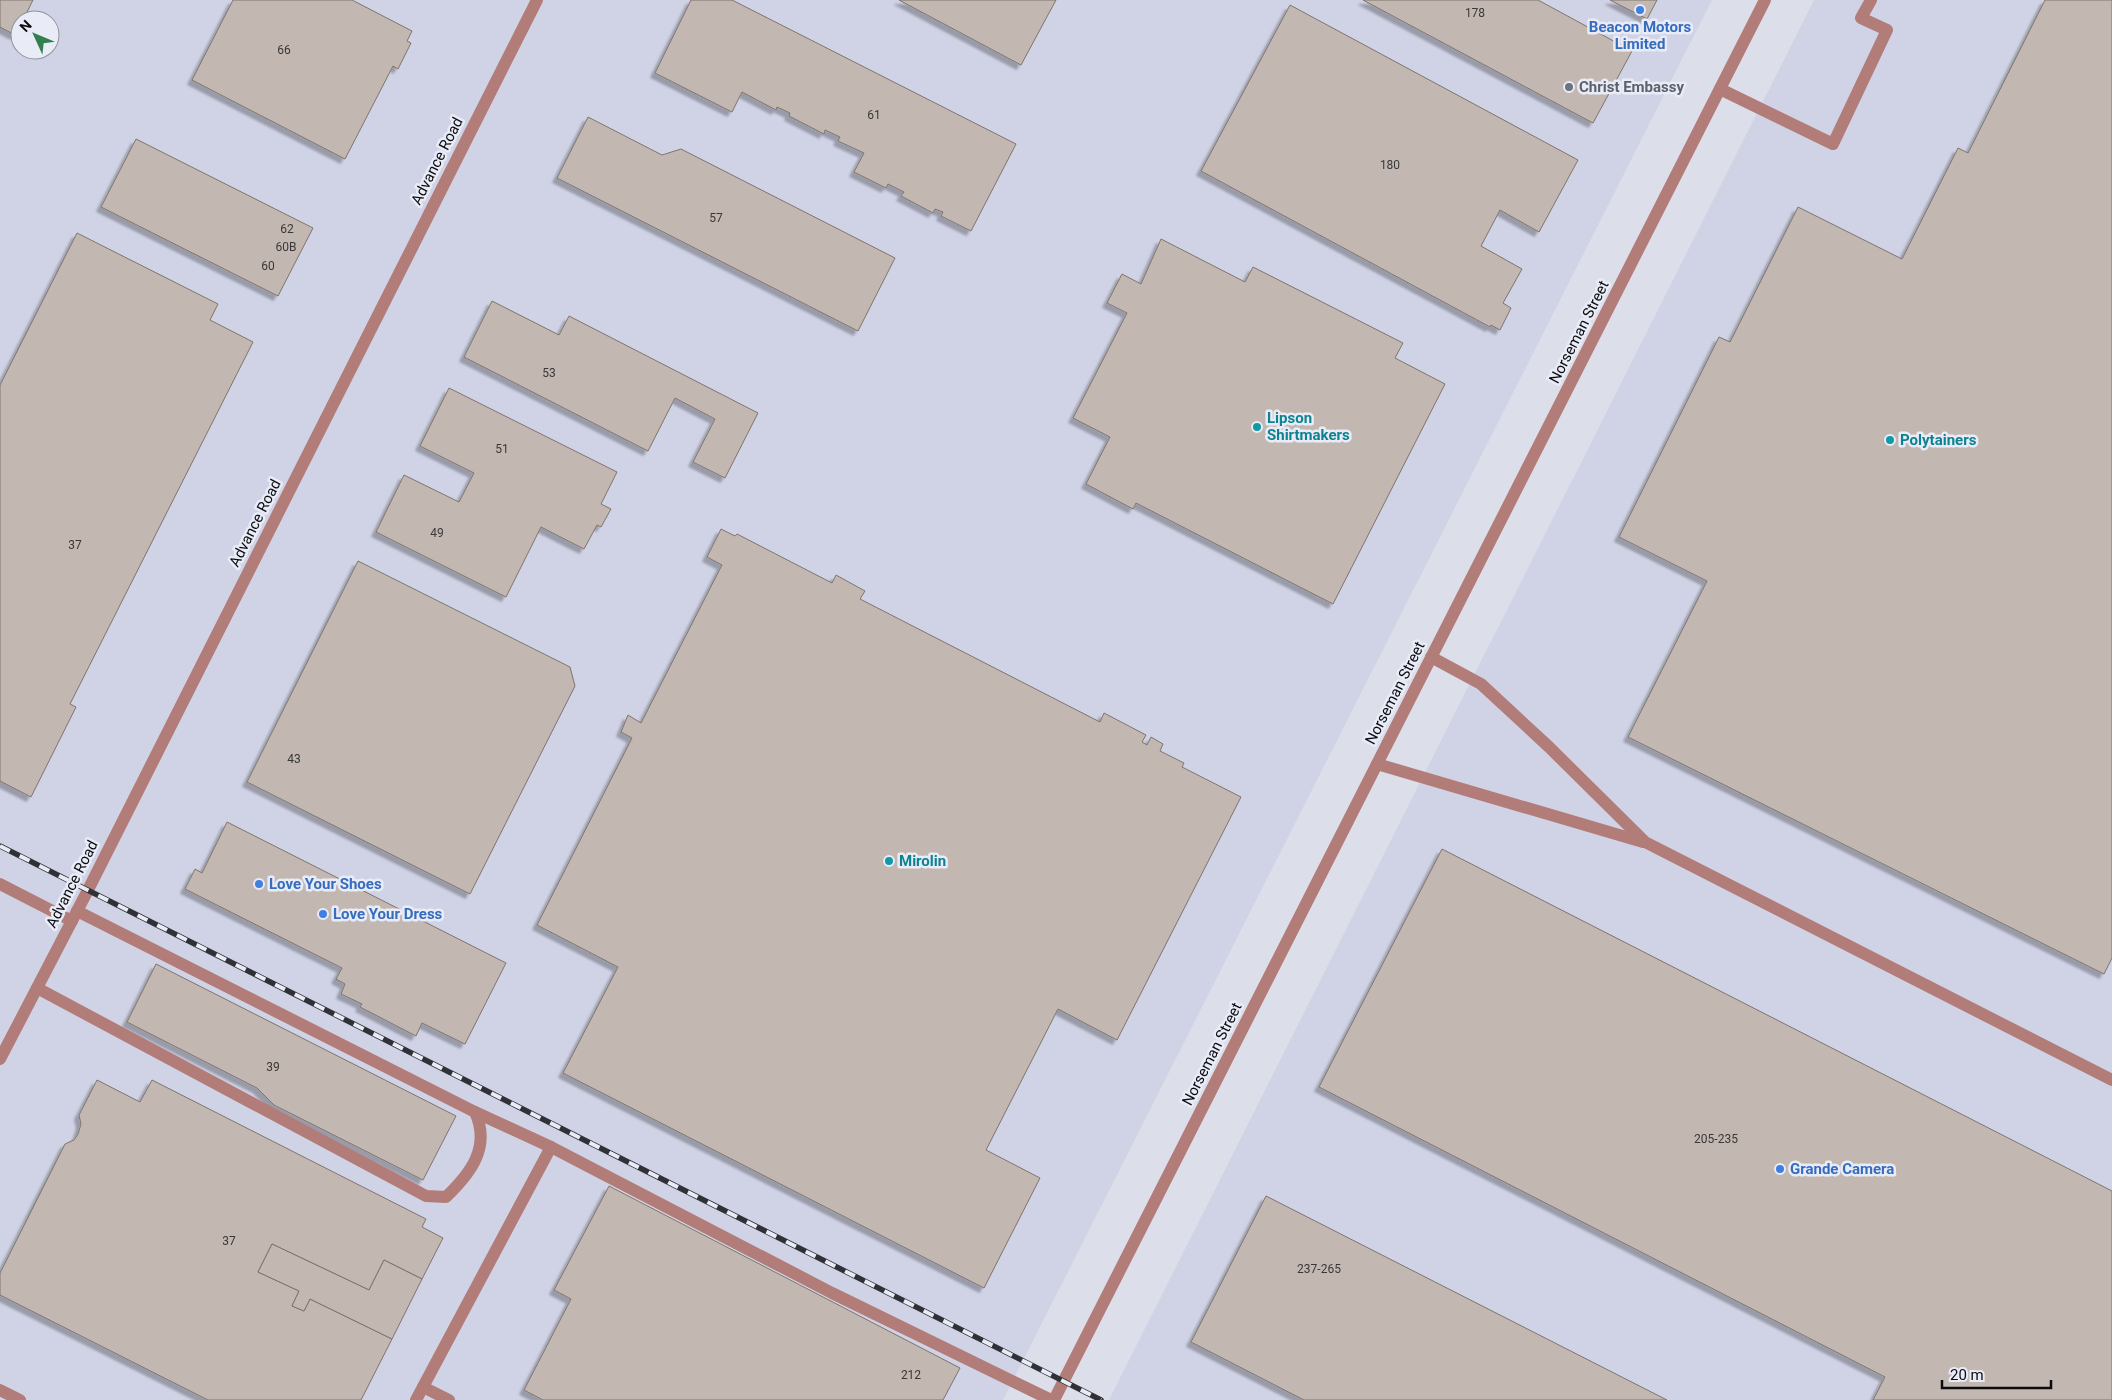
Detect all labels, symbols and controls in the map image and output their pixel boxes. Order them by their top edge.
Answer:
marker: Beacon Motors Limited [1634,4,1646,16]
house number: 178 [1465,6,1485,20]
north arrow [10,10,60,60]
text: N [16,17,35,35]
place label: Beacon Motors Limited [1589,18,1691,53]
house number: 66 [277,43,291,57]
place label: Christ Embassy [1579,78,1684,96]
marker: Christ Embassy [1563,81,1575,93]
house number: 61 [867,108,881,122]
street label: Advance Road [407,114,467,208]
house number: 180 [1380,158,1400,172]
house number: 57 [709,211,723,225]
house number: 62 [280,222,294,236]
house number: 60B [276,240,296,254]
house number: 60 [261,259,275,273]
street label: Norseman Street [1545,278,1613,386]
house number: 53 [542,366,556,380]
place label: Lipson Shirtmakers [1267,409,1350,444]
marker: Lipson Shirtmakers [1251,421,1263,433]
place label: Polytainers [1900,431,1977,449]
marker: Polytainers [1884,434,1896,446]
house number: 51 [495,442,509,456]
street label: Advance Road [225,476,285,570]
house number: 49 [430,526,444,540]
house number: 37 [68,538,82,552]
street label: Norseman Street [1361,639,1429,747]
house number: 43 [287,752,301,766]
street label: Advance Road [42,837,102,931]
place label: Mirolin [899,852,946,870]
marker: Mirolin [883,855,895,867]
place label: Love Your Shoes [269,875,382,893]
marker: Love Your Shoes [253,878,265,890]
place label: Love Your Dress [333,905,443,923]
marker: Love Your Dress [317,908,329,920]
street label: Norseman Street [1178,1000,1246,1108]
house number: 39 [266,1060,280,1074]
house number: 205-235 [1694,1132,1738,1146]
place label: Grande Camera [1790,1160,1894,1178]
marker: Grande Camera [1774,1163,1786,1175]
house number: 37 [222,1234,236,1248]
house number: 237-265 [1297,1262,1341,1276]
scale bar [1942,1358,2051,1390]
text: 20 m [1950,1366,1984,1384]
house number: 212 [901,1368,921,1382]

